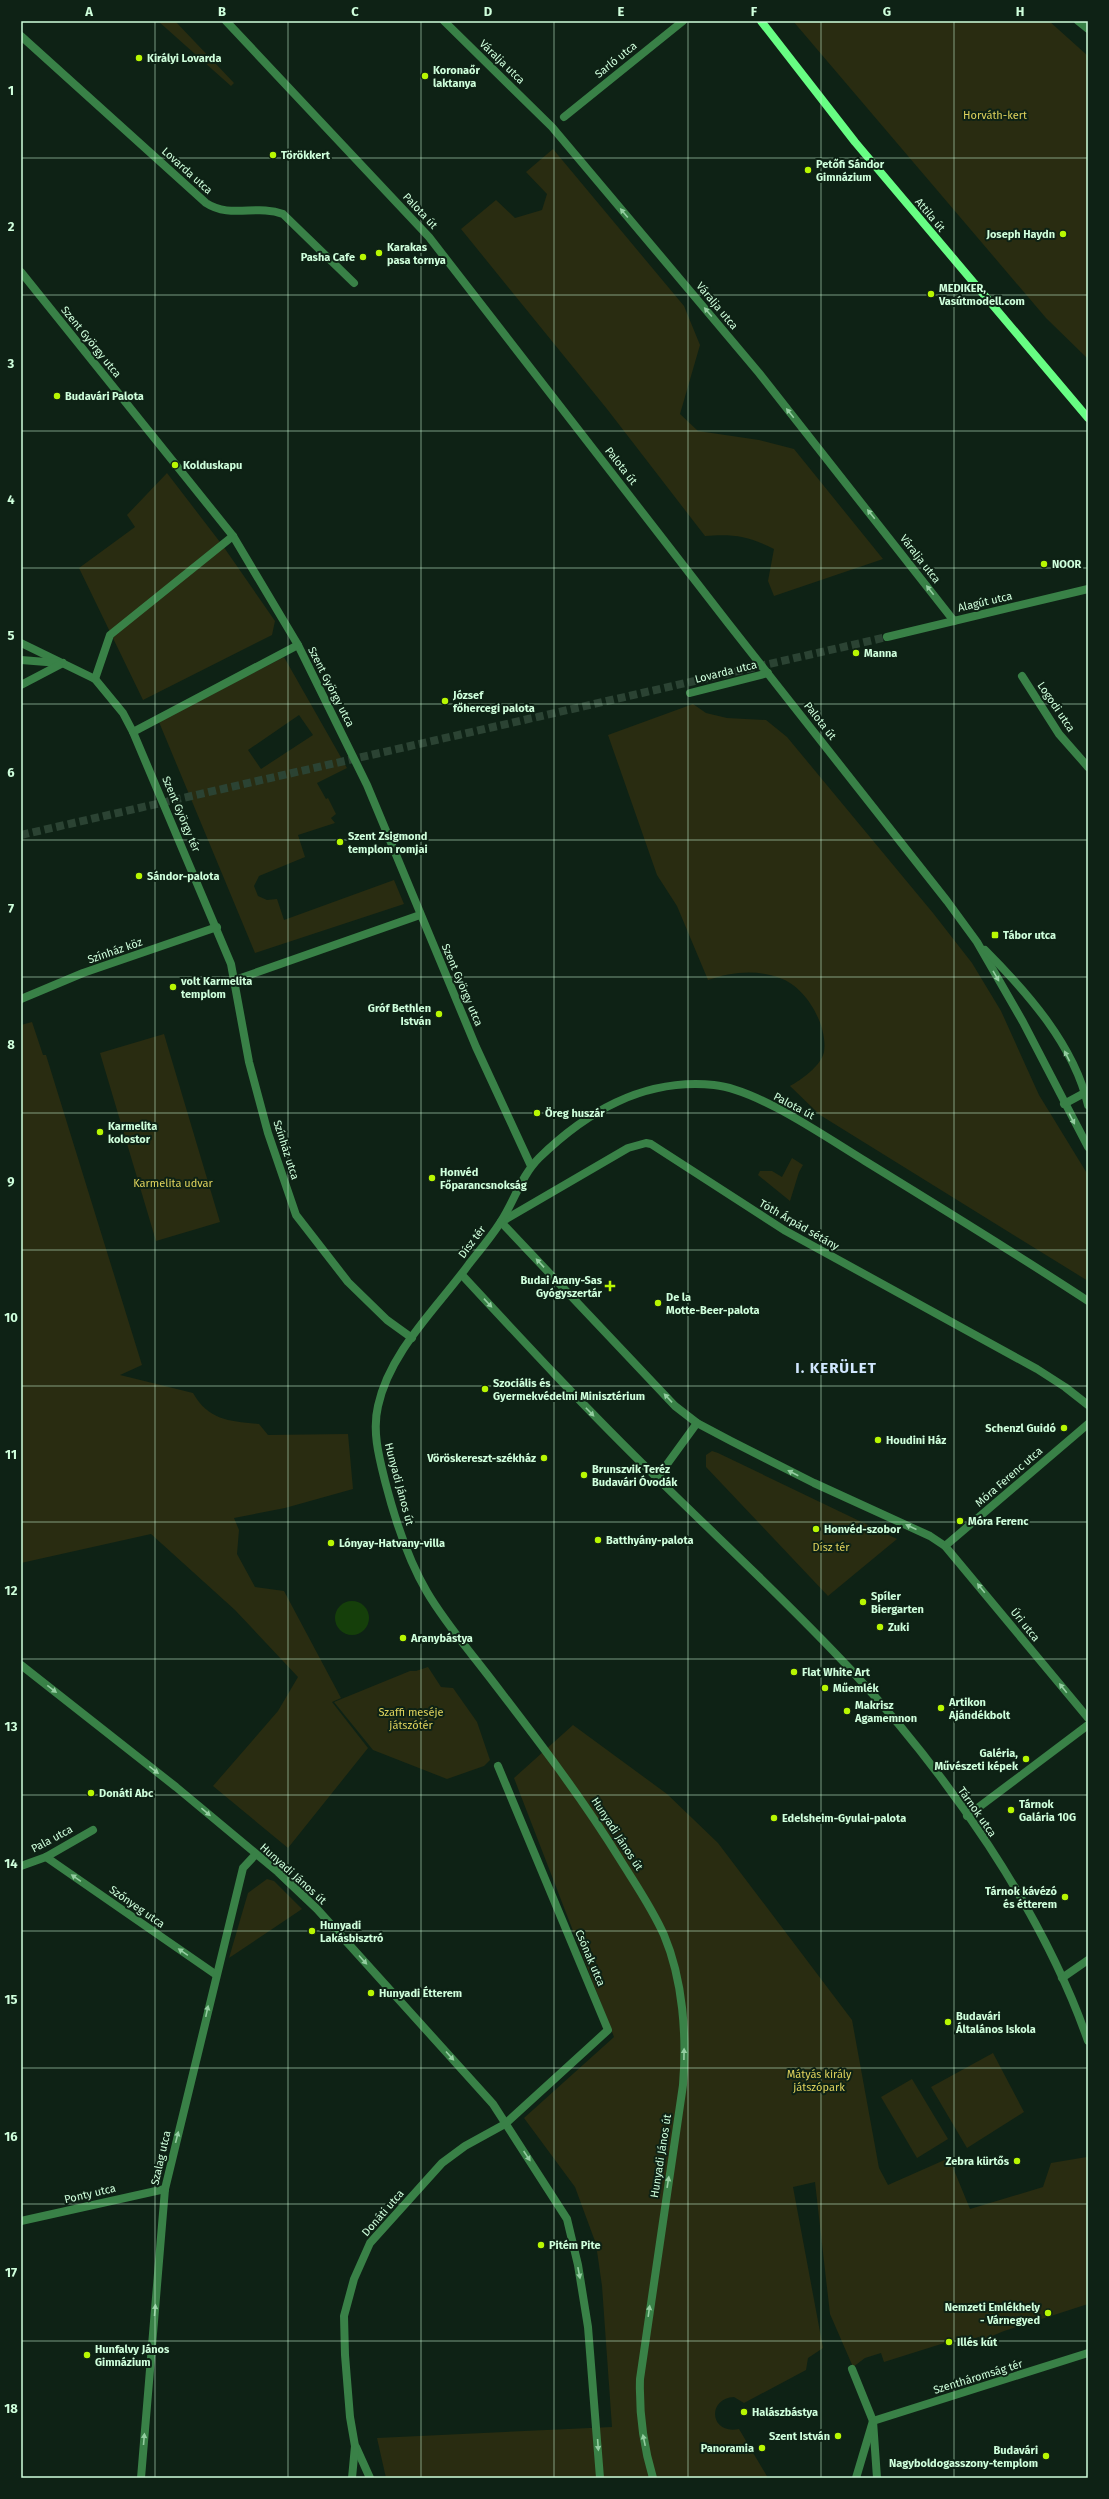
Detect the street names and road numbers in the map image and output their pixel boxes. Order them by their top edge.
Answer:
street label: Váralja utca [477,37,527,87]
street label: Sarló utca [592,39,640,81]
street label: Lovarda utca [159,145,215,197]
street label: Palota út [400,190,440,232]
street label: Attila út [912,196,948,234]
street label: Váralja utca [693,280,741,332]
street label: Szent György utca [58,304,124,380]
street label: Palota út [602,444,640,488]
street label: Váralja utca [897,532,943,586]
street label: Alagút utca [956,589,1014,615]
street label: Szent György utca [305,645,357,729]
street label: Lovarda utca [694,658,758,686]
street label: Logodi utca [1035,680,1077,734]
street label: Palota út [801,699,839,743]
street label: Szent György tér [159,774,203,854]
street label: Színház köz [86,936,144,966]
street label: Szent György utca [439,942,485,1028]
street label: Palota út [771,1090,817,1122]
street label: Színház utca [270,1119,302,1181]
street label: Tóth Árpád sétány [757,1196,842,1253]
street label: Dísz tér [456,1223,489,1261]
street label: Hunyadi János út [382,1441,416,1527]
street label: Móra Ferenc utca [973,1444,1045,1510]
street label: Úri utca [1008,1605,1043,1644]
street label: Tárnok utca [955,1784,999,1840]
street label: Hunyadi János út [588,1795,646,1873]
street label: Pala utca [29,1823,75,1855]
street label: Hunyadi János út [257,1841,329,1907]
street label: Szőnyeg utca [107,1883,167,1931]
street label: Csónak utca [572,1928,608,1988]
street label: Hunyadi János út [648,2113,674,2199]
street label: Szalag utca [148,2130,174,2186]
street label: Ponty utca [63,2182,117,2206]
street label: Donáti utca [359,2187,407,2239]
street label: Szentháromság tér [932,2357,1025,2397]

